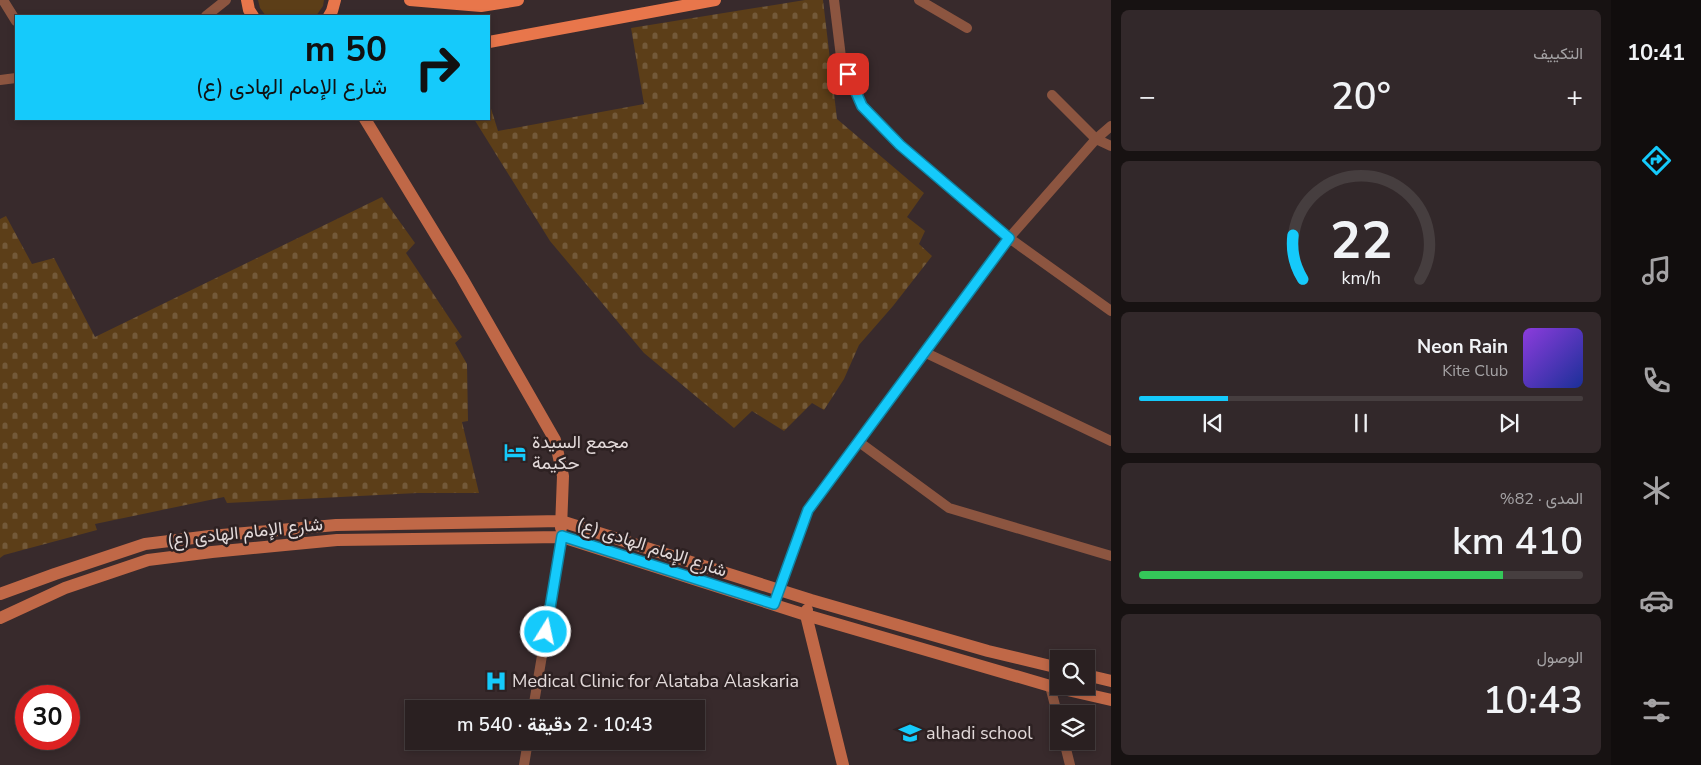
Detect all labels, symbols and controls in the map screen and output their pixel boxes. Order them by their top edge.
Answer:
text: 50 m [305,26,387,73]
icon: right [405,35,470,100]
text: 10:41 [1627,38,1685,68]
text: التكييف [1533,43,1583,65]
pin [827,53,869,95]
icon: arrive [834,60,862,88]
text: 20° [1331,71,1391,122]
text: شارع الإمام الهادی (ع) [196,72,387,102]
text: − [1139,78,1156,116]
text: + [1566,78,1583,116]
icon: directions [1639,143,1674,178]
text: 22 [1330,205,1392,276]
icon: music [1639,253,1674,288]
text: km/h [1341,266,1381,290]
text: Neon Rain [1417,334,1508,360]
text: Kite Club [1442,360,1508,382]
icon: phone [1639,363,1674,398]
icon: previous [1199,409,1227,437]
icon: pause [1347,409,1375,437]
icon: next [1495,409,1523,437]
place label: مجمع السيدة حكيمة [532,430,629,475]
hotel icon: مجمع السيدة حكيمة [502,439,528,465]
icon: climate [1639,473,1674,508]
text: المدى · 82% [1500,488,1583,510]
street label: شارع الإمام الهادی (ع) [574,511,730,583]
street label: شارع الإمام الهادی (ع) [166,512,324,552]
text: 410 km [1452,516,1583,567]
icon: car [1639,583,1674,618]
position arrow [519,605,571,657]
text: الوصول [1537,647,1583,669]
map controls [1050,650,1095,750]
button: search [1050,650,1095,695]
hospital icon: Medical Clinic for Alataba Alaskaria [483,668,509,694]
place label: Medical Clinic for Alataba Alaskaria [512,669,799,693]
text: 10:43 [1483,675,1583,726]
speed limit sign: 30 [15,685,80,750]
icon: filters [1639,693,1674,728]
button: layers [1050,705,1095,750]
text: 10:43 · 2 دقيقة · 540 m [457,712,653,738]
school or university icon: alhadi school [897,720,923,746]
place label: alhadi school [926,721,1033,745]

